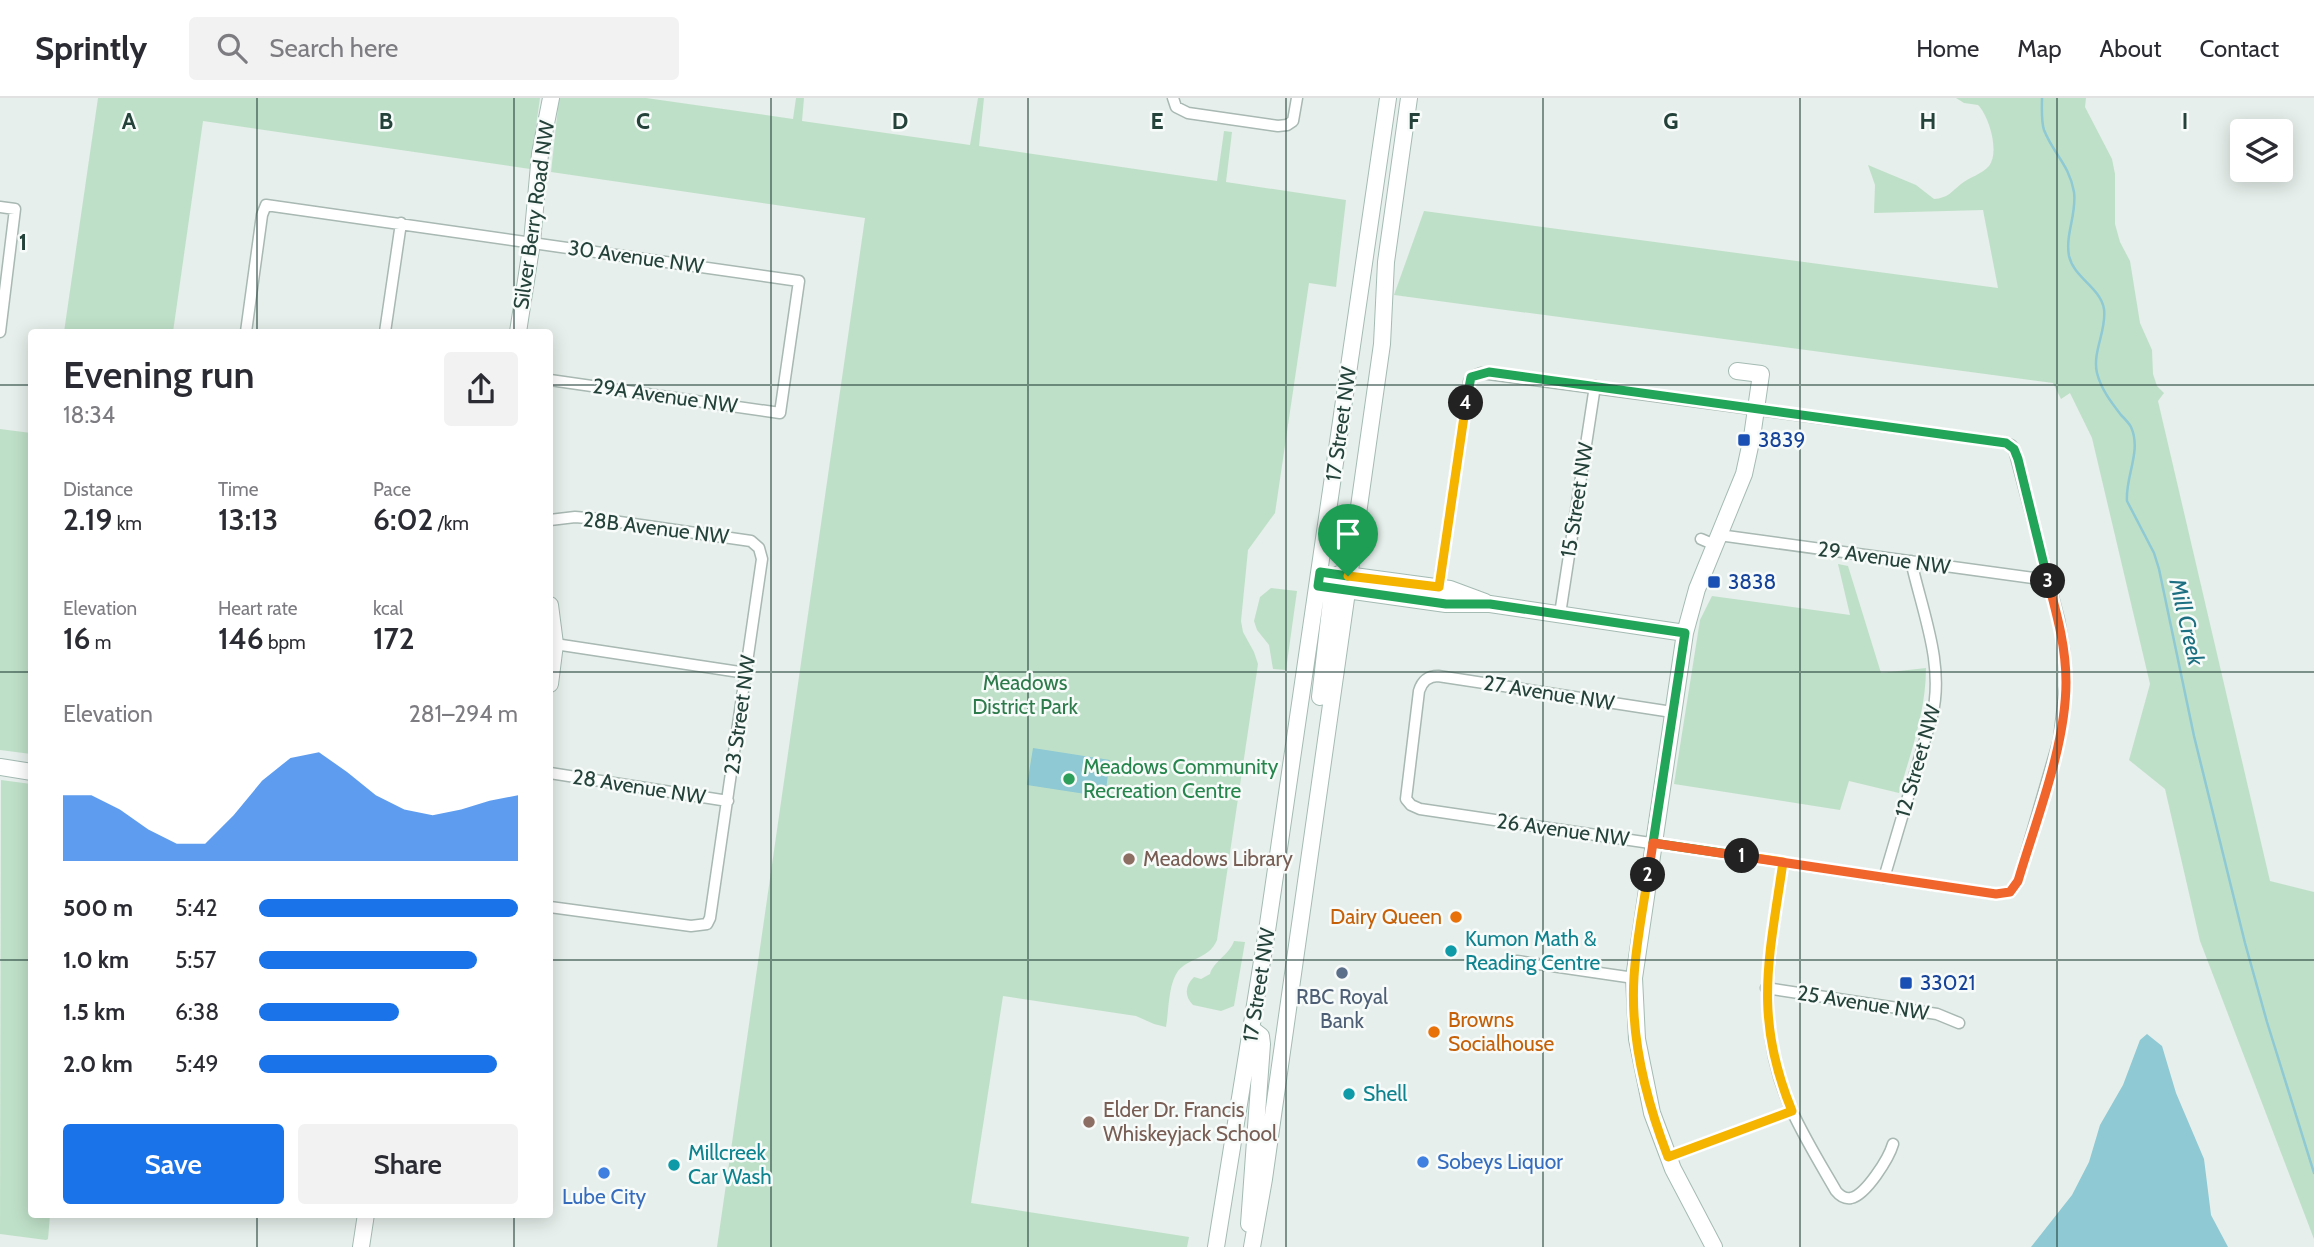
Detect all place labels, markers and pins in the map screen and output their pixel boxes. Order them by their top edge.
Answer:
pin: 4 [1448,386,1484,420]
place label: 3839 [1758,427,1805,452]
marker: 3839 [1736,432,1752,448]
pin [1318,504,1378,576]
pin: 3 [2030,564,2066,598]
place label: 3838 [1728,569,1776,594]
marker: 3838 [1706,574,1722,590]
place label: Meadows Community Recreation Centre [1083,754,1279,803]
marker: Meadows Community Recreation Centre [1061,771,1077,787]
pin: 1 [1724,838,1760,874]
place label: Meadows Library [1143,846,1293,871]
marker: Meadows Library [1121,851,1137,867]
pin: 2 [1630,858,1666,892]
place label: Dairy Queen [1330,904,1442,929]
marker: Dairy Queen [1448,909,1464,925]
place label: Kumon Math & Reading Centre [1465,926,1601,975]
marker: Kumon Math & Reading Centre [1443,943,1459,959]
marker: RBC Royal Bank [1334,965,1350,981]
place label: 33021 [1920,970,1975,995]
marker: 33021 [1898,975,1914,991]
place label: RBC Royal Bank [1296,984,1388,1033]
place label: Browns Socialhouse [1448,1007,1554,1056]
marker: Browns Socialhouse [1426,1024,1442,1040]
place label: Shell [1363,1081,1407,1106]
marker: Shell [1341,1086,1357,1102]
place label: Elder Dr. Francis Whiskeyjack School [1103,1097,1277,1147]
marker: Elder Dr. Francis Whiskeyjack School [1081,1114,1097,1130]
place label: Millcreek Car Wash [688,1140,772,1189]
place label: Sobeys Liquor [1437,1149,1563,1174]
marker: Sobeys Liquor [1415,1154,1431,1170]
marker: Millcreek Car Wash [666,1157,682,1173]
marker: Lube City [596,1165,612,1181]
place label: Lube City [562,1184,647,1209]

